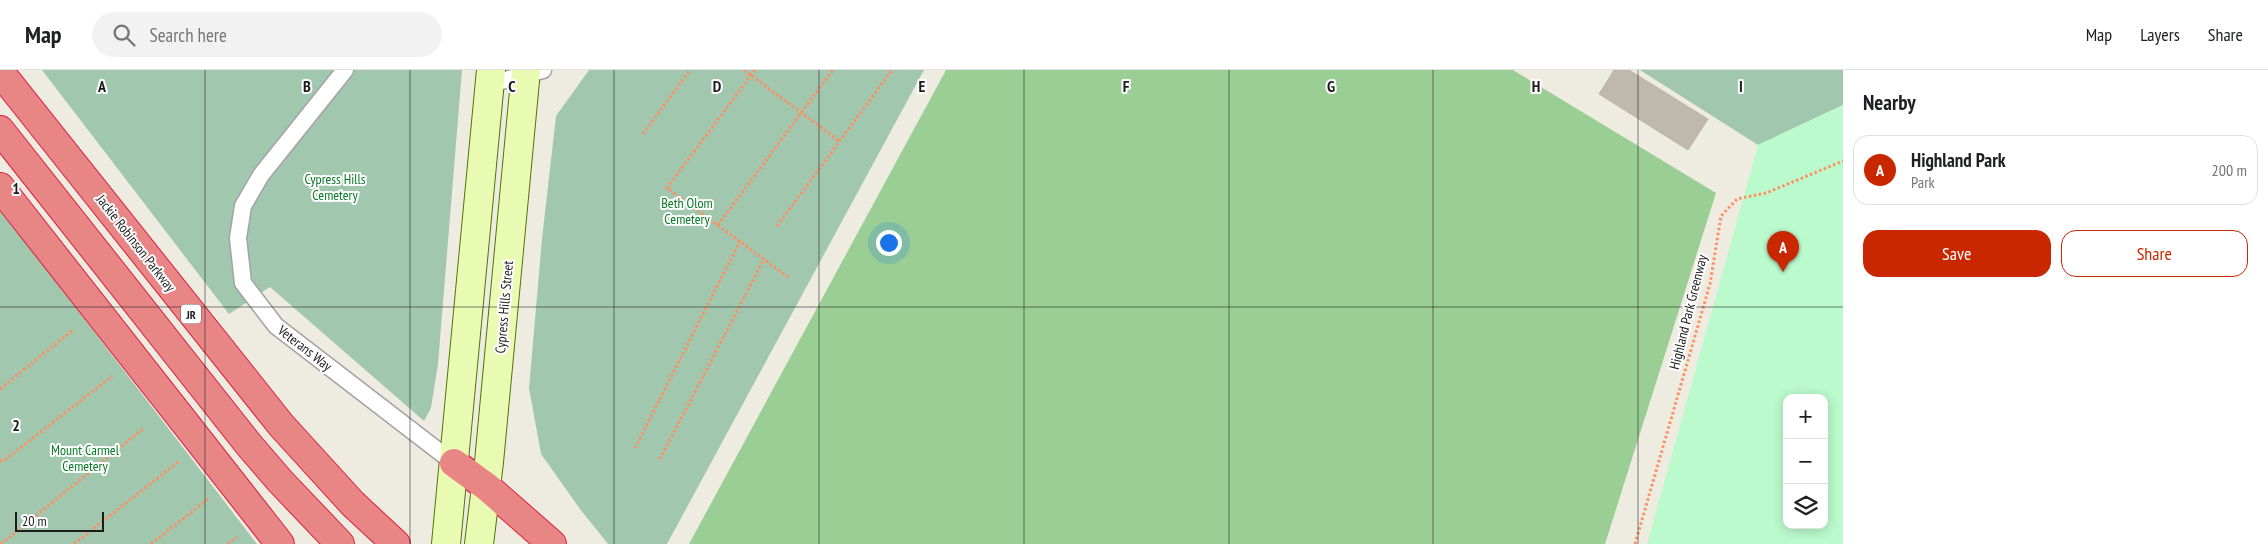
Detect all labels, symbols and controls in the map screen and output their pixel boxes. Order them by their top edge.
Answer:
search box [92,12,442,57]
text: Map [25,19,62,50]
icon: search [110,21,138,49]
text: Search here [150,23,227,47]
text: Map [2086,23,2112,46]
text: Layers [2140,23,2180,46]
text: Share [2208,23,2243,46]
text: A [97,76,107,96]
text: B [303,76,311,96]
text: C [508,76,516,96]
text: D [713,76,722,96]
text: E [919,76,926,96]
text: F [1123,76,1130,96]
text: G [1327,76,1335,96]
text: H [1532,76,1540,96]
text: I [1739,76,1743,96]
text: Nearby [1863,89,1916,116]
text: Highland Park [1911,148,2006,172]
text: A [1876,160,1884,180]
text: 200 m [2212,160,2247,180]
park label: Cypress Hills Cemetery [304,170,366,204]
text: Park [1911,172,1935,192]
text: 1 [12,178,20,198]
street label: Jackie Robinson Parkway [92,190,180,296]
park label: Beth Olom Cemetery [661,194,713,228]
your location [876,230,902,256]
button: Save [1863,230,2051,277]
button: Share [2061,230,2248,277]
pin: A [1767,231,1799,272]
street label: Highland Park Greenway [1665,252,1711,371]
street label: Cypress Hills Street [491,260,517,354]
road number: JR [181,304,201,323]
street label: Veterans Way [273,321,336,375]
map controls [1783,394,1828,529]
button: + [1783,394,1828,439]
text: 2 [12,415,20,435]
button: − [1783,439,1828,484]
park label: Mount Carmel Cemetery [51,441,120,475]
button: layers [1783,484,1828,529]
scale bar [15,509,104,532]
text: 20 m [22,512,47,530]

